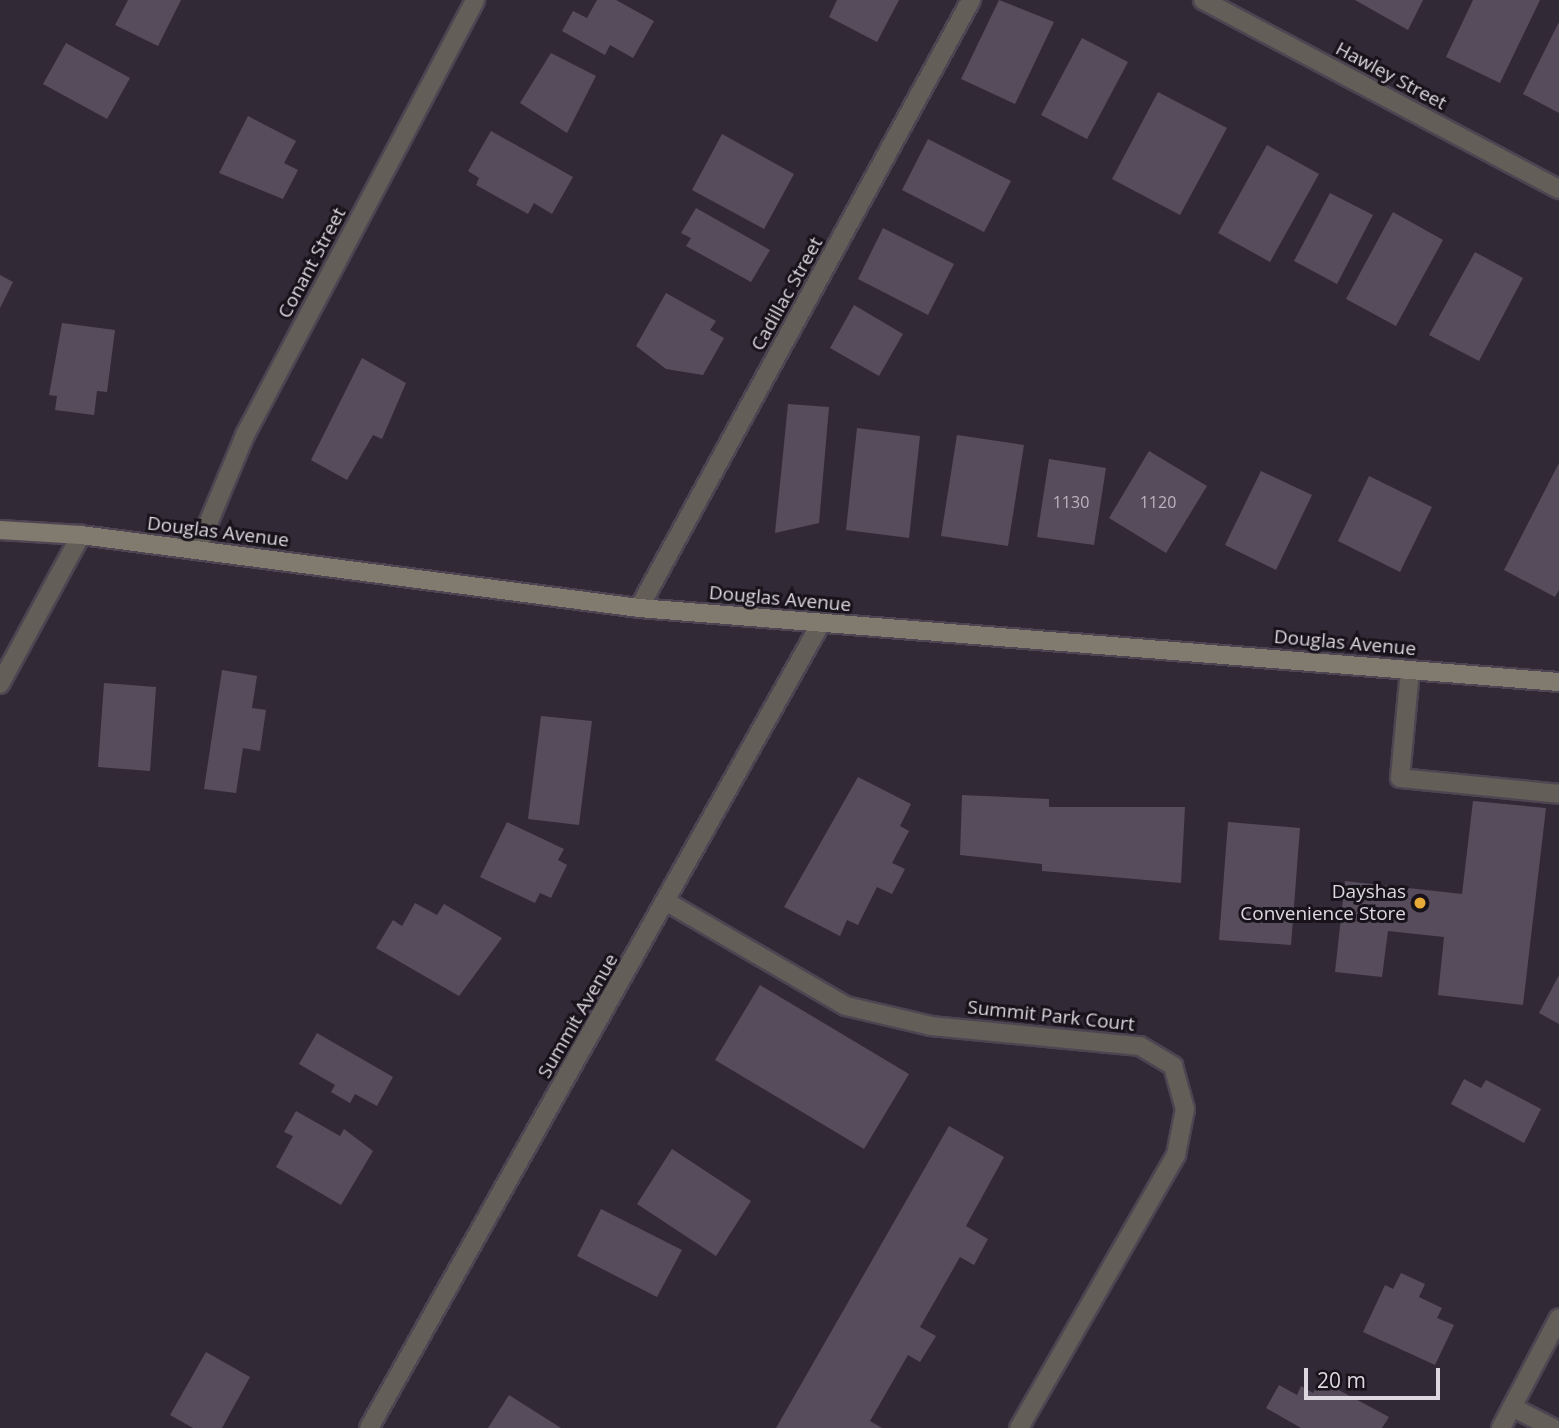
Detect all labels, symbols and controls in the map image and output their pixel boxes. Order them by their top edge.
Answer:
street label: Hawley Street [1332,37,1450,115]
street label: Conant Street [273,204,351,322]
street label: Cadillac Street [746,233,828,355]
house number: 1130 [1053,492,1089,512]
house number: 1120 [1140,492,1176,512]
street label: Douglas Avenue [146,512,290,552]
street label: Douglas Avenue [708,581,852,617]
street label: Douglas Avenue [1273,625,1417,661]
place label: Dayshas Convenience Store [1240,881,1406,925]
marker: Dayshas Convenience Store [1412,895,1428,911]
street label: Summit Avenue [533,950,623,1082]
street label: Summit Park Court [966,996,1136,1036]
scale bar [1307,1354,1444,1398]
text: 20 m [1317,1366,1366,1394]

